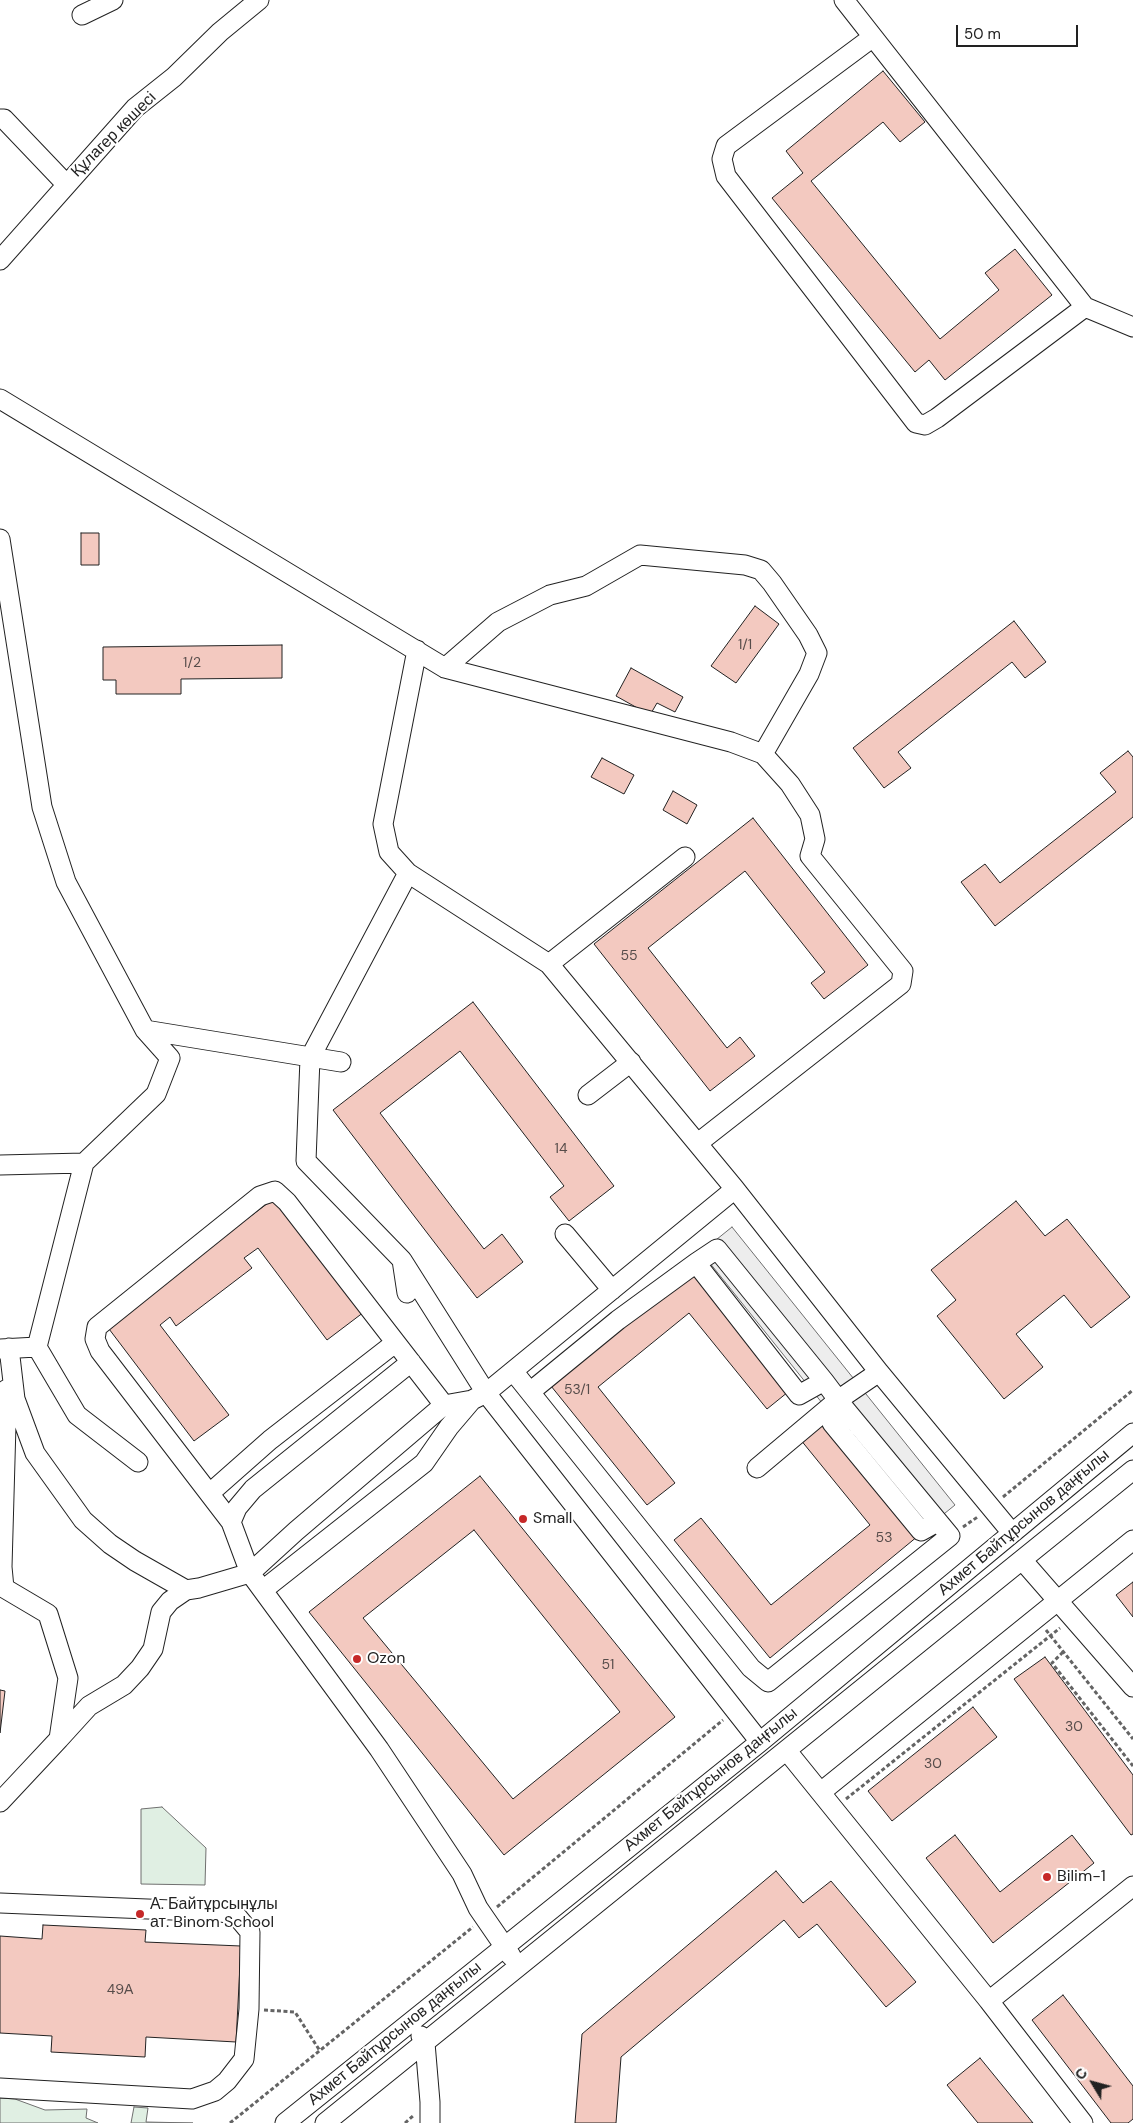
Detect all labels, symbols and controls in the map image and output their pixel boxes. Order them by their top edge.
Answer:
scale bar [958,15,1080,47]
text: 50 m [964,24,1001,44]
street label: Құлагер көшесі [68,89,160,181]
house number: 1/1 [738,637,752,653]
house number: 1/2 [183,655,201,671]
house number: 55 [620,948,638,964]
house number: 14 [555,1141,567,1157]
house number: 53/1 [564,1382,590,1398]
street label: Ахмет Байтұрсынов даңғылы [935,1446,1113,1600]
place label: Small [533,1509,572,1529]
marker: Small [517,1513,529,1525]
house number: 53 [876,1530,892,1546]
place label: Ozon [367,1649,405,1669]
marker: Ozon [351,1653,363,1665]
house number: 51 [602,1657,614,1673]
street label: Ахмет Байтұрсынов даңғылы [620,1704,802,1856]
house number: 30 [1065,1719,1083,1735]
house number: 30 [924,1756,942,1772]
place label: Bilim-1 [1057,1867,1106,1887]
marker: Bilim-1 [1041,1871,1053,1883]
place label: А. Байтұрсынұлы ат. Binom School [150,1895,278,1933]
marker: А. Байтұрсынұлы ат. Binom School [134,1908,146,1920]
street label: Ахмет Байтұрсынов даңғылы [304,1958,486,2110]
house number: 49А [107,1982,133,1998]
north arrow [1068,2058,1118,2108]
text: С [1071,2065,1091,2083]

